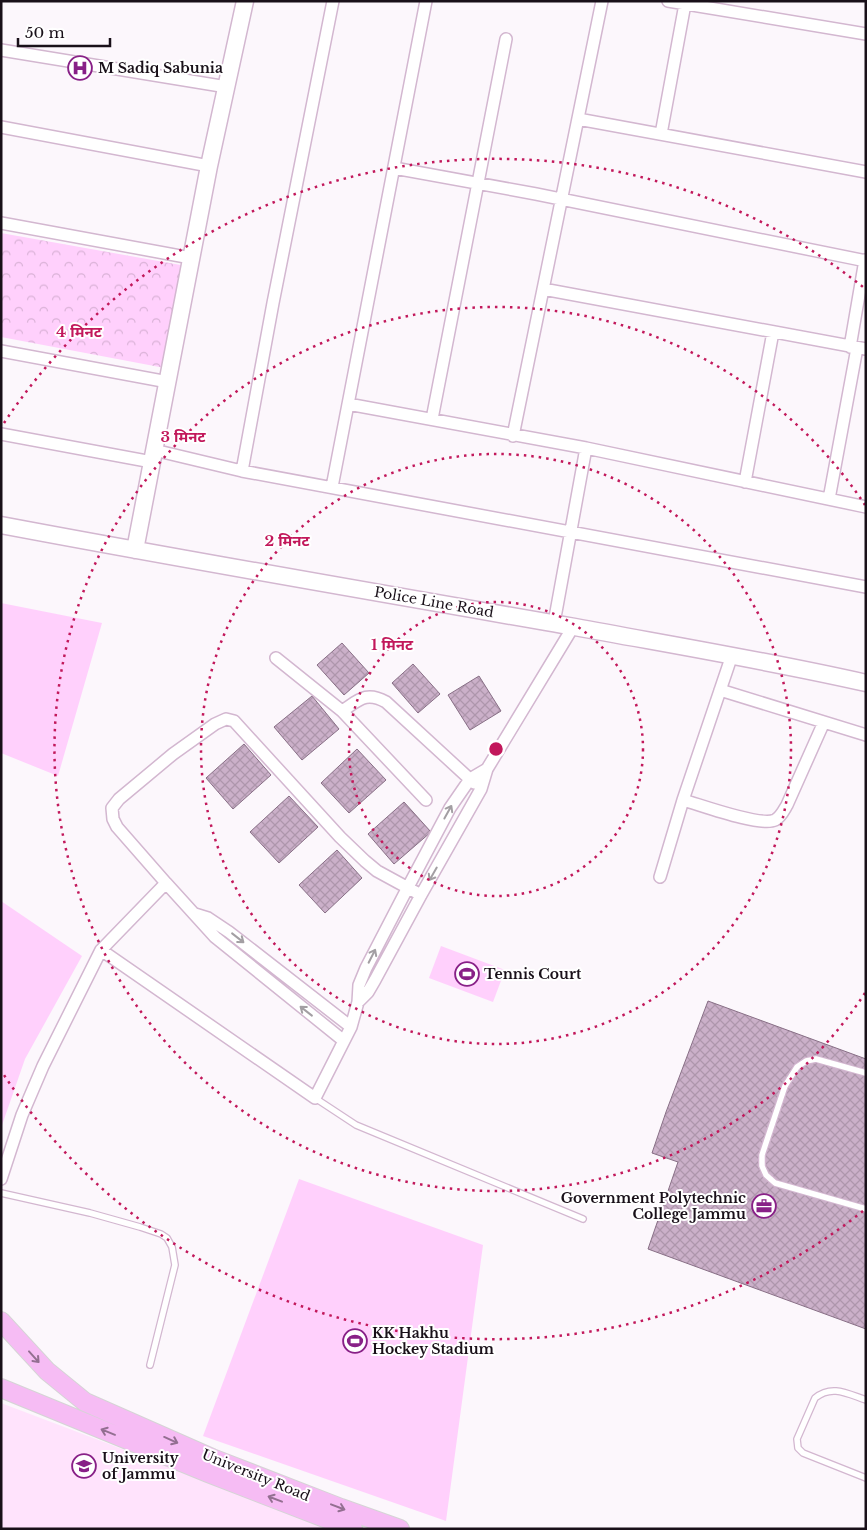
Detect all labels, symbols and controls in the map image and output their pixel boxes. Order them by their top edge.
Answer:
scale bar [18,15,110,47]
text: 50 m [25,23,65,42]
hospital icon: M Sadiq Sabunia [67,55,93,81]
place label: M Sadiq Sabunia [98,59,223,77]
text: 4 मिनट [56,322,103,341]
text: 3 मिनट [160,427,206,446]
text: 2 मिनट [264,531,311,550]
street label: Police Line Road [373,583,496,621]
text: 1 मिनट [371,635,414,654]
centre of rings [487,740,505,758]
one-way arrow [443,806,453,820]
one-way arrow [427,866,437,881]
one-way arrow [231,932,244,943]
one-way arrow [368,949,377,964]
sports icon: Tennis Court [454,961,480,987]
place label: Tennis Court [484,965,582,983]
one-way arrow [299,1005,312,1016]
place label: Government Polytechnic College Jammu [561,1189,746,1223]
office icon: Government Polytechnic College Jammu [751,1193,777,1219]
place label: KK Hakhu Hockey Stadium [372,1324,495,1358]
sports icon: KK Hakhu Hockey Stadium [342,1328,368,1354]
one-way arrow [28,1350,40,1363]
one-way arrow [101,1427,116,1436]
one-way arrow [163,1435,178,1445]
street label: University Road [199,1445,313,1505]
place label: University of Jammu [102,1449,180,1483]
school or university icon: University of Jammu [71,1453,97,1479]
one-way arrow [268,1493,283,1503]
one-way arrow [330,1503,345,1512]

